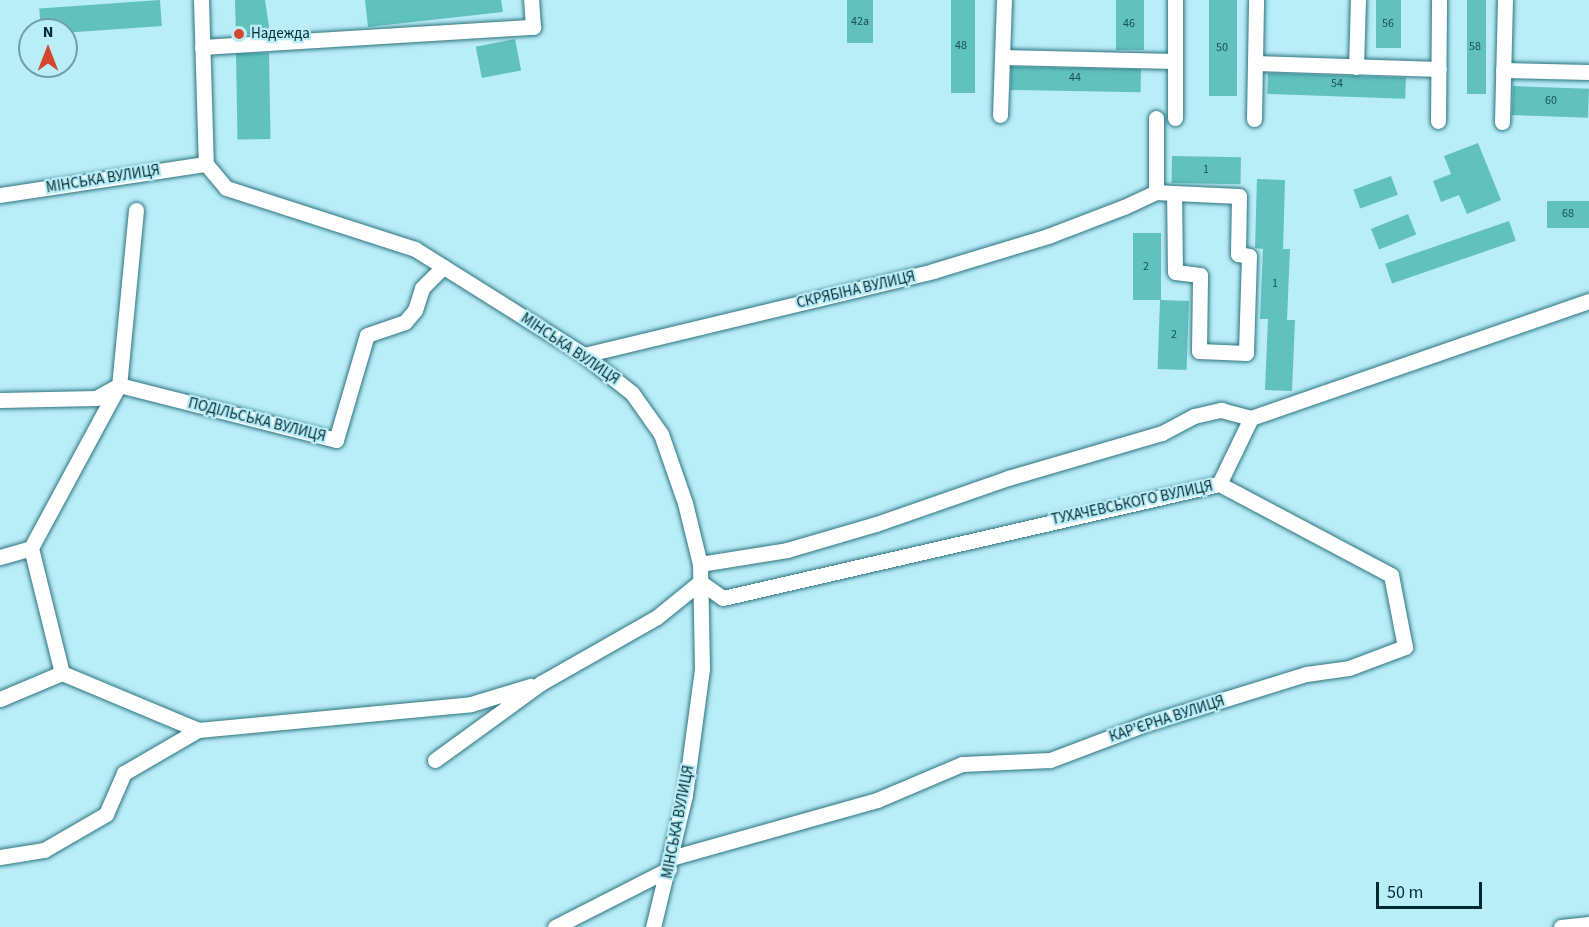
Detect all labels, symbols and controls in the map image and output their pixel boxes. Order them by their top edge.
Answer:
house number: 42а [851,15,869,29]
house number: 46 [1123,17,1135,31]
house number: 56 [1382,17,1394,31]
north arrow [18,18,78,78]
text: N [43,21,53,43]
place label: Надежда [251,25,310,43]
marker: Надежда [232,27,246,41]
house number: 48 [955,39,967,53]
house number: 58 [1469,40,1481,54]
house number: 50 [1216,41,1228,55]
house number: 44 [1069,71,1081,85]
house number: 54 [1331,77,1343,91]
house number: 60 [1545,94,1557,108]
street label: МІНСЬКА ВУЛИЦЯ [45,161,161,197]
house number: 1 [1203,163,1209,177]
house number: 68 [1562,207,1574,221]
house number: 2 [1143,260,1149,274]
street label: СКРЯБІНА ВУЛИЦЯ [795,268,917,312]
house number: 1 [1272,277,1278,291]
street label: МІНСЬКА ВУЛИЦЯ [517,309,623,389]
house number: 2 [1171,328,1177,342]
street label: ПОДІЛЬСЬКА ВУЛИЦЯ [186,394,328,446]
street label: ТУХАЧЕВСЬКОГО ВУЛИЦЯ [1050,477,1214,529]
street label: КАР’ЄРНА ВУЛИЦЯ [1107,692,1227,746]
street label: МІНСЬКА ВУЛИЦЯ [658,764,698,880]
scale bar [1379,870,1486,908]
text: 50 m [1387,880,1423,905]

